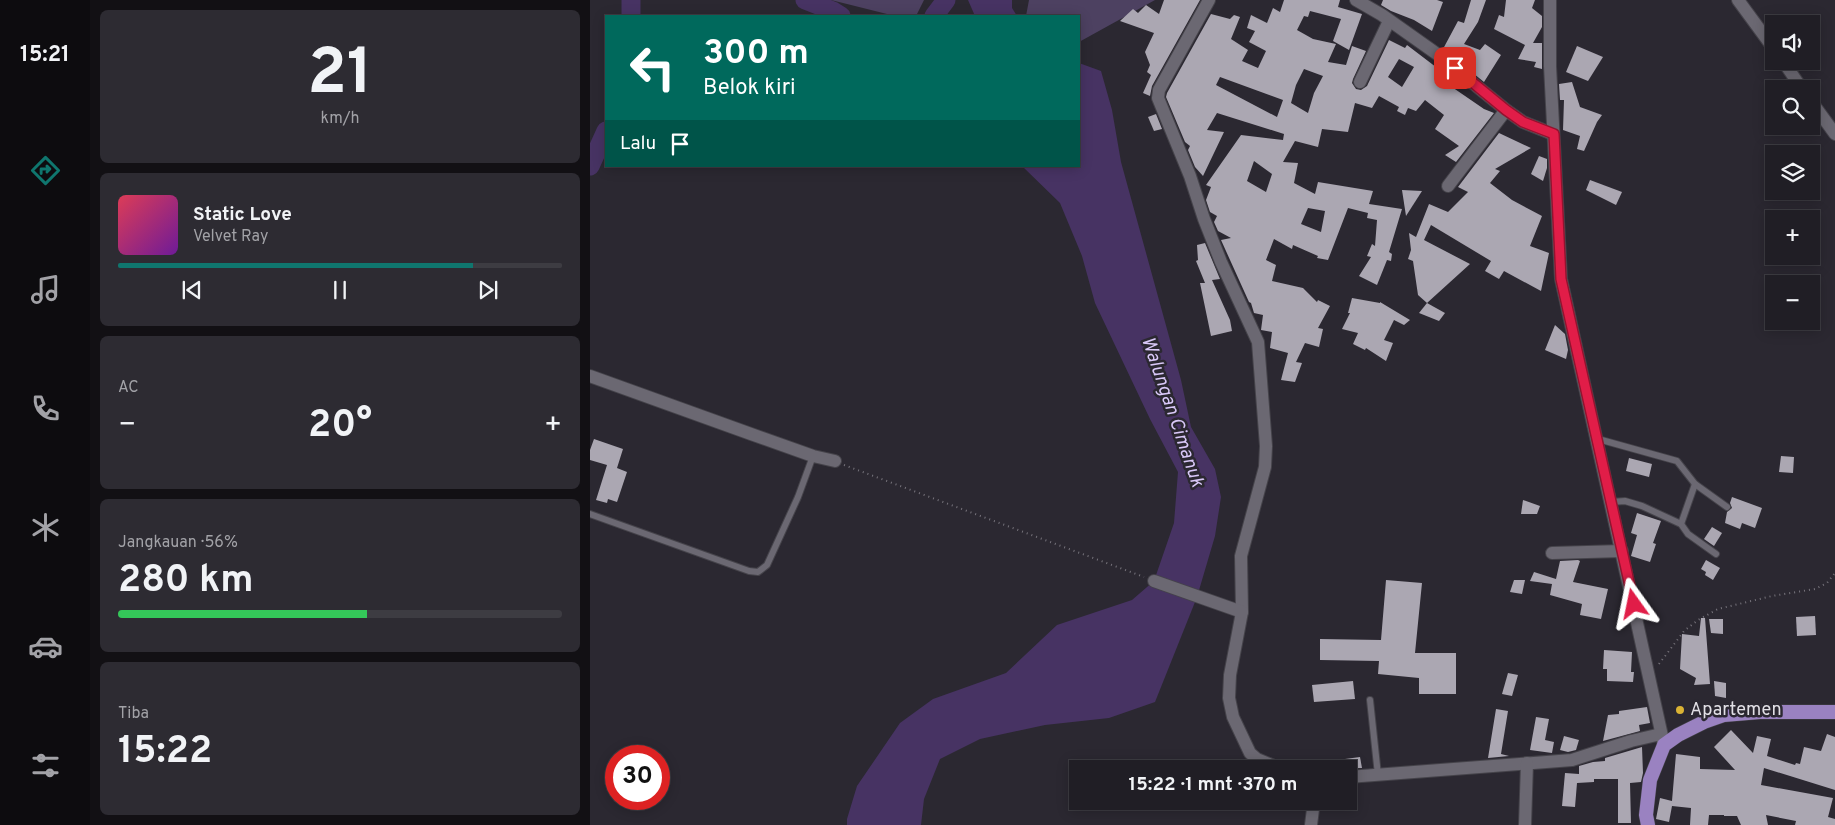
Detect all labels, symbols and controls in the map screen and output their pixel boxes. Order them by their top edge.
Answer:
map controls [1765,15,1820,330]
button: sound [1765,15,1820,70]
text: 300 m [703,32,809,76]
text: 21 [307,35,373,117]
icon: left [620,35,685,100]
text: 15:21 [20,42,70,69]
pin [1434,47,1476,89]
icon: arrive [1441,54,1469,82]
text: Belok kiri [703,75,796,102]
button: search [1765,80,1820,135]
text: km/h [321,109,359,129]
icon: arrive [666,130,694,158]
text: Lalu [620,132,656,156]
button: layers [1765,145,1820,200]
icon: directions [28,153,63,188]
text: Static Love [193,203,292,227]
button: + [1765,210,1820,265]
text: Velvet Ray [193,227,268,247]
icon: music [28,272,63,307]
button: − [1765,275,1820,330]
icon: previous [178,276,206,304]
icon: pause [326,276,354,304]
icon: next [474,276,502,304]
water label: Walungan Cimanuk [1135,334,1209,491]
text: AC [118,378,139,398]
icon: phone [28,391,63,426]
text: 20° [308,402,372,451]
text: − [118,408,136,444]
text: + [544,408,562,444]
icon: climate [28,510,63,545]
text: Jangkauan · 56% [118,533,238,553]
text: 280 km [118,557,254,606]
position arrow [1607,577,1659,629]
icon: car [28,629,63,664]
place label: Apartemen [1690,699,1782,722]
text: Tiba [118,704,149,724]
marker: Apartemen [1674,704,1686,716]
text: 15:22 [118,728,212,777]
speed limit sign: 30 [605,745,670,810]
icon: filters [28,748,63,783]
text: 15:22 · 1 mnt · 370 m [1129,773,1297,797]

